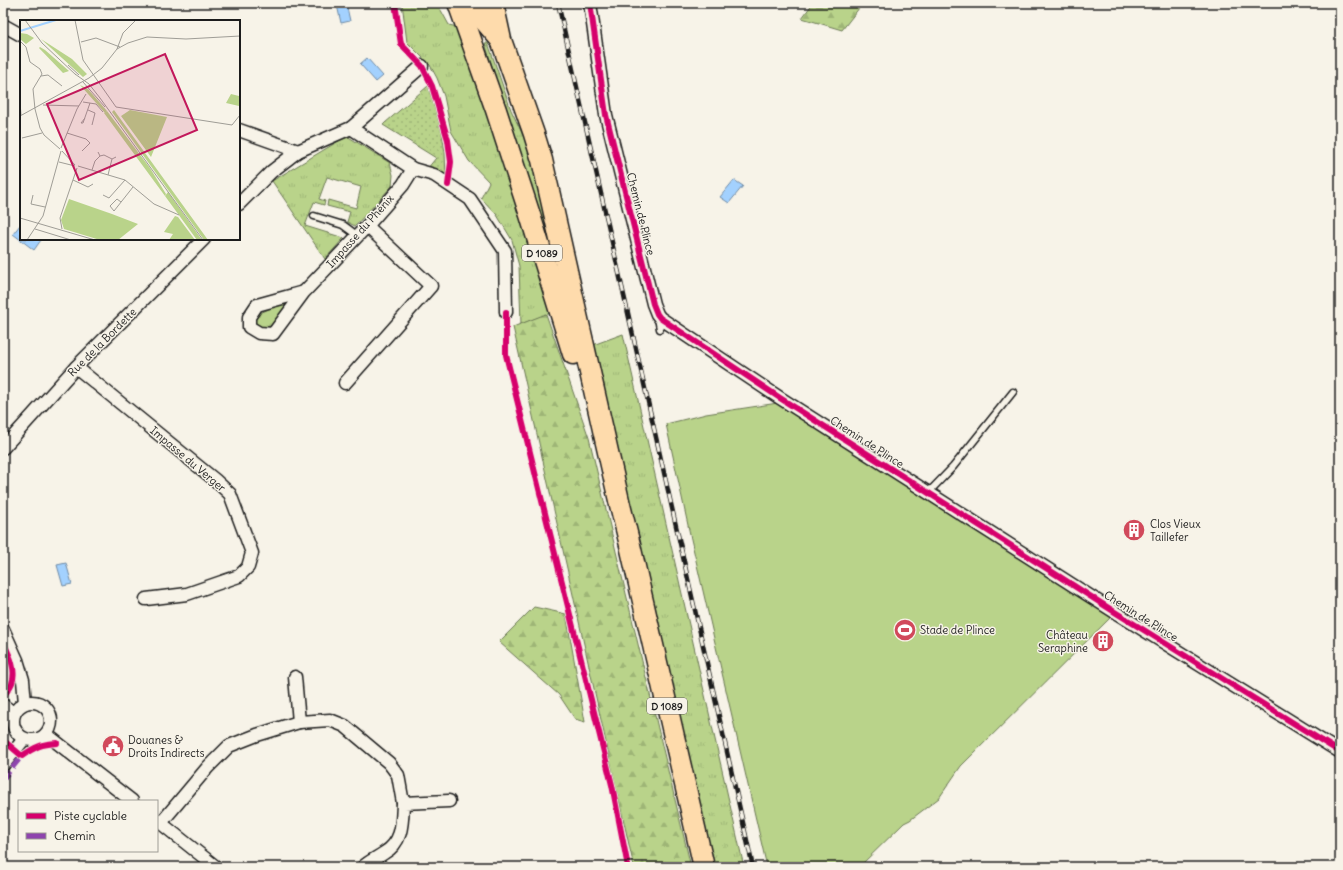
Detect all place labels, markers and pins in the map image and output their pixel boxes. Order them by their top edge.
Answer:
building icon: Clos Vieux Taillefer [1121,517,1147,543]
place label: Clos Vieux Taillefer [1150,517,1201,544]
sports icon: Stade de Plince [892,617,918,643]
place label: Stade de Plince [920,623,995,637]
place label: Château Seraphine [1038,628,1089,655]
building icon: Château Seraphine [1090,628,1116,654]
public building icon: Douanes & Droits Indirects [100,733,126,759]
place label: Douanes & Droits Indirects [128,733,205,760]

